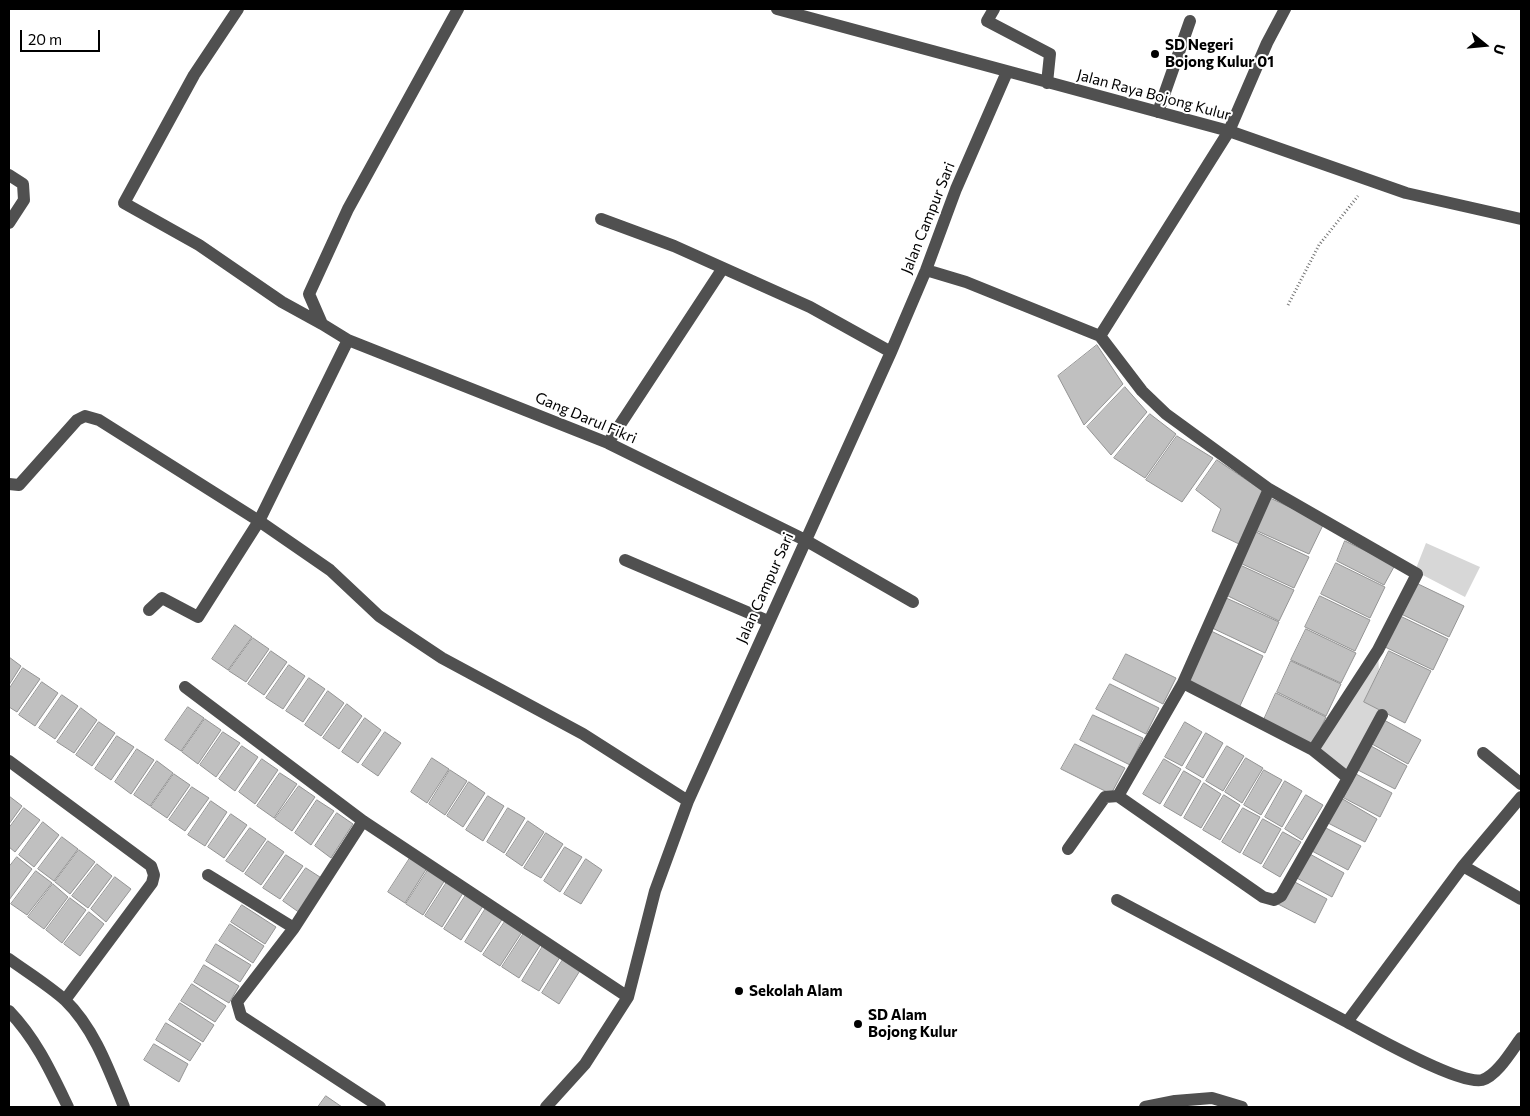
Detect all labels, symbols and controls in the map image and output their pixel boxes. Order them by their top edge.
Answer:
scale bar [22,20,102,52]
north arrow [1460,20,1510,70]
text: 20 m [28,30,62,48]
place label: SD Negeri Bojong Kulur 01 [1165,36,1274,71]
text: U [1490,42,1509,57]
marker: SD Negeri Bojong Kulur 01 [1149,48,1161,60]
street label: Jalan Raya Bojong Kulur [1075,66,1233,124]
street label: Jalan Campur Sari [897,159,959,277]
street label: Gang Darul Fikri [532,388,640,448]
street label: Jalan Campur Sari [733,530,797,646]
place label: Sekolah Alam [749,982,842,1000]
marker: Sekolah Alam [733,985,745,997]
place label: SD Alam Bojong Kulur [868,1006,957,1041]
marker: SD Alam Bojong Kulur [852,1018,864,1030]

